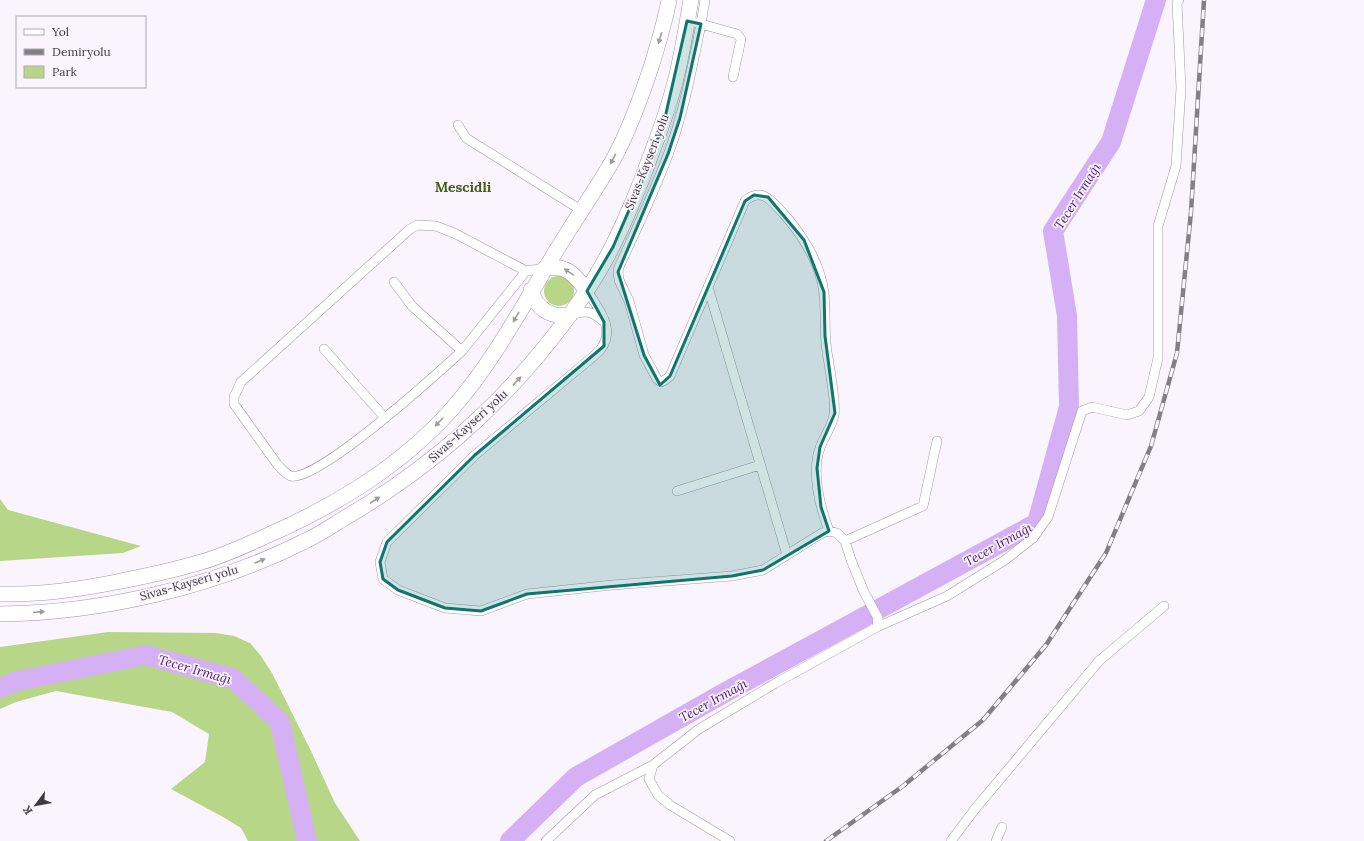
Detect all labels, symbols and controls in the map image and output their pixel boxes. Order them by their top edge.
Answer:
legend [16,16,146,88]
text: Yol [51,24,69,39]
one-way arrow [657,32,663,44]
text: Demiryolu [52,44,111,59]
text: Park [52,64,78,79]
street label: Sivas-Kayseri yolu [621,112,672,212]
one-way arrow [610,153,616,165]
water label: Tecer Irmağı [1050,159,1105,233]
district label: Mescidli [435,178,492,196]
one-way arrow [564,268,575,276]
one-way arrow [512,311,519,323]
one-way arrow [512,376,521,386]
street label: Sivas-Kayseri yolu [425,386,510,465]
one-way arrow [435,417,444,427]
one-way arrow [369,497,381,504]
water label: Tecer Irmağı [961,518,1036,570]
one-way arrow [255,558,266,564]
street label: Sivas-Kayseri yolu [138,561,240,604]
one-way arrow [33,609,45,616]
water label: Tecer Irmağı [156,651,234,688]
water label: Tecer Irmağı [676,674,751,726]
north arrow [16,785,56,825]
text: K [19,803,36,817]

